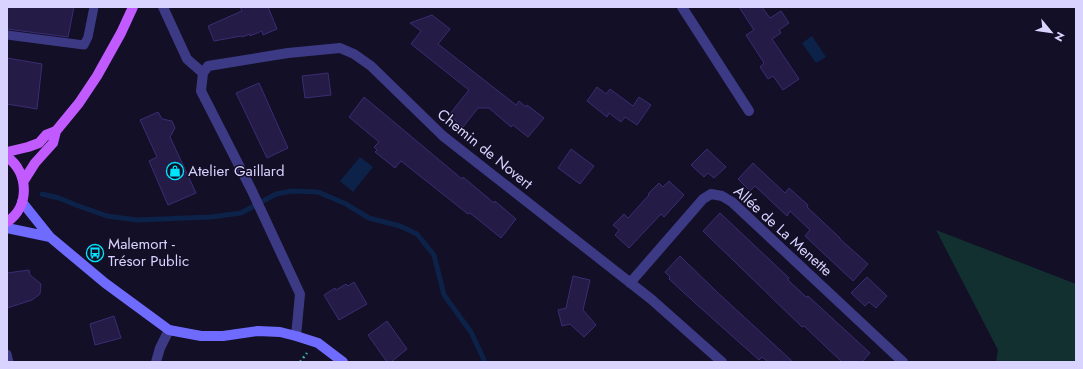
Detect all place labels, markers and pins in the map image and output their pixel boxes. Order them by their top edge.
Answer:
place label: Atelier Gaillard [188,160,285,182]
shop icon: Atelier Gaillard [165,161,185,181]
place label: Malemort - Trésor Public [108,233,189,272]
bus stop icon: Malemort - Trésor Public [85,243,105,263]

